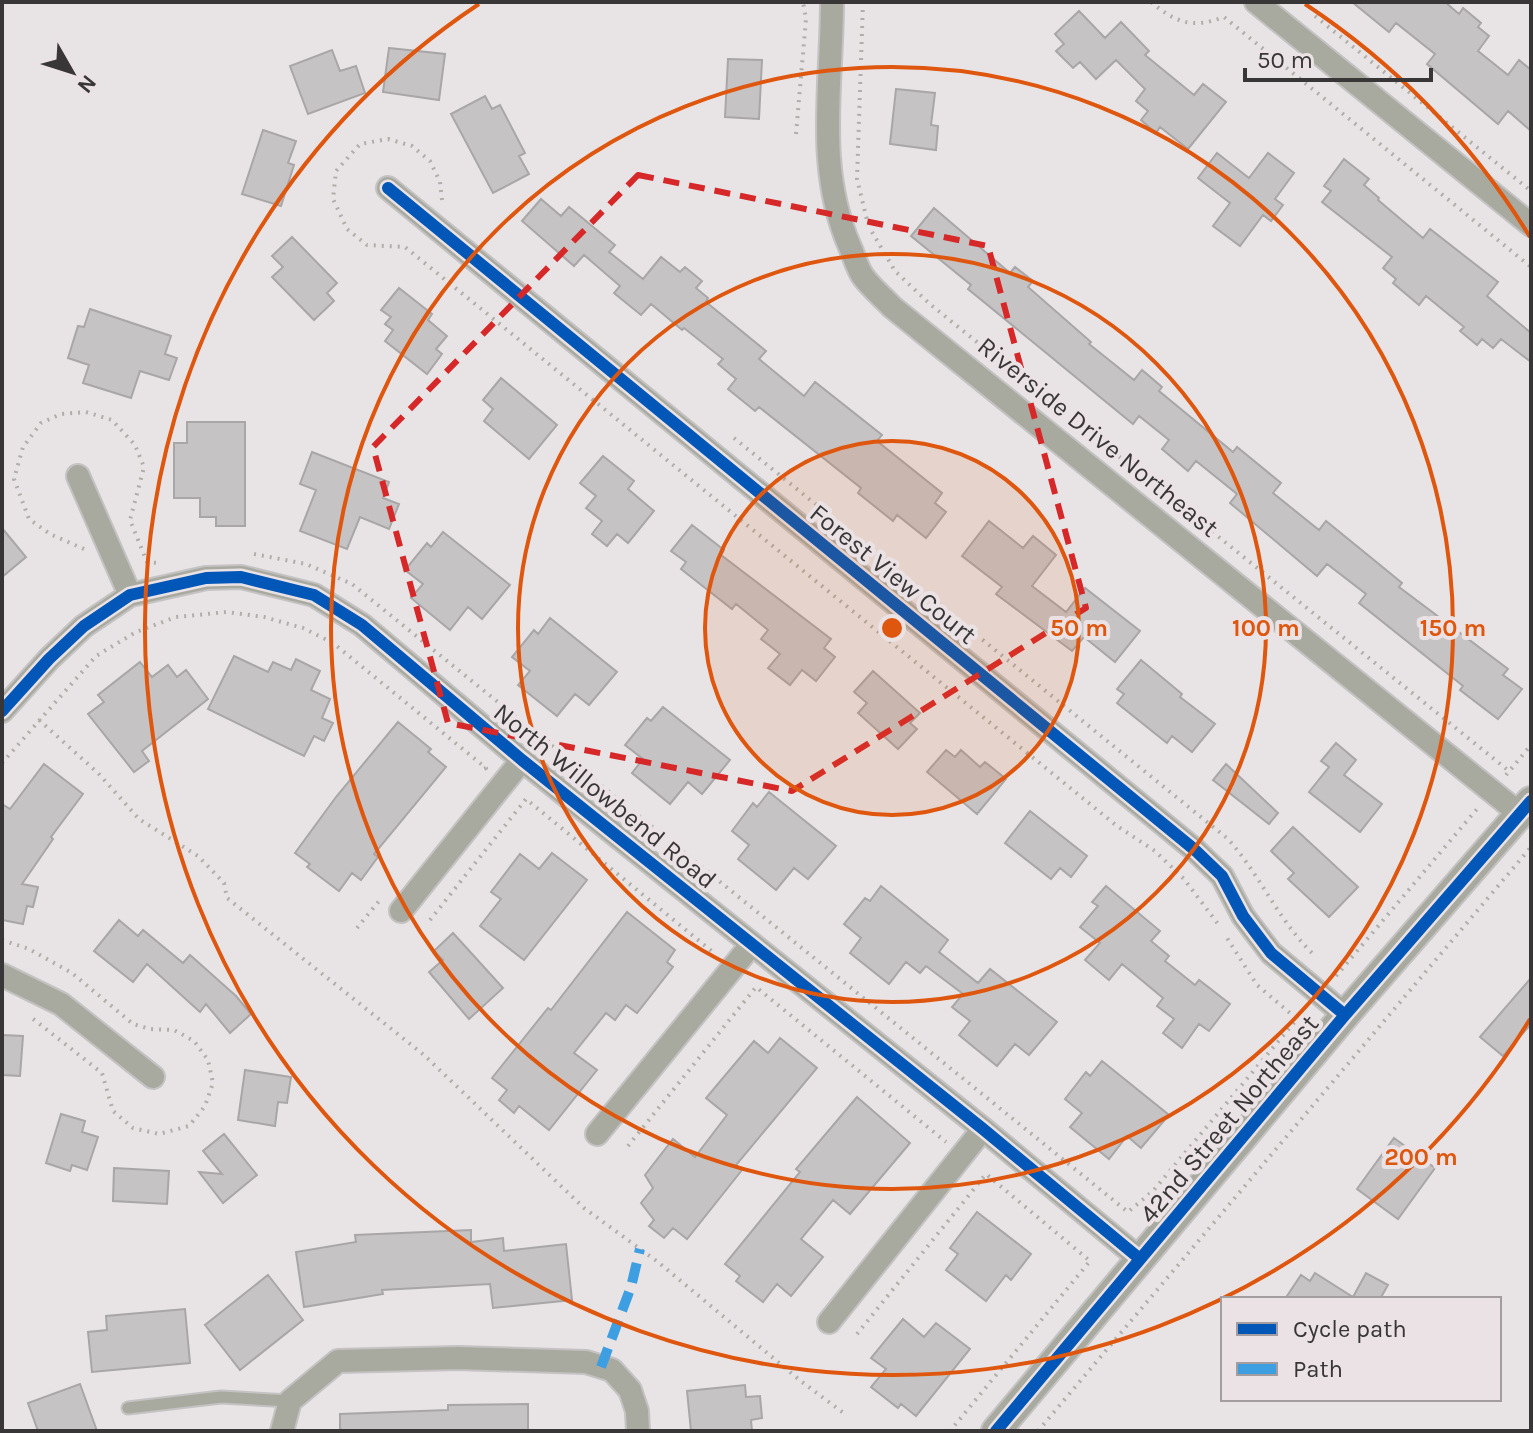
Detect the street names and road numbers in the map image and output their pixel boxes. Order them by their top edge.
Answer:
street label: Riverside Drive Northeast [971,330,1225,544]
street label: Forest View Court [803,497,983,651]
street label: North Willowbend Road [487,697,723,895]
street label: 42nd Street Northeast [1133,1008,1325,1229]

